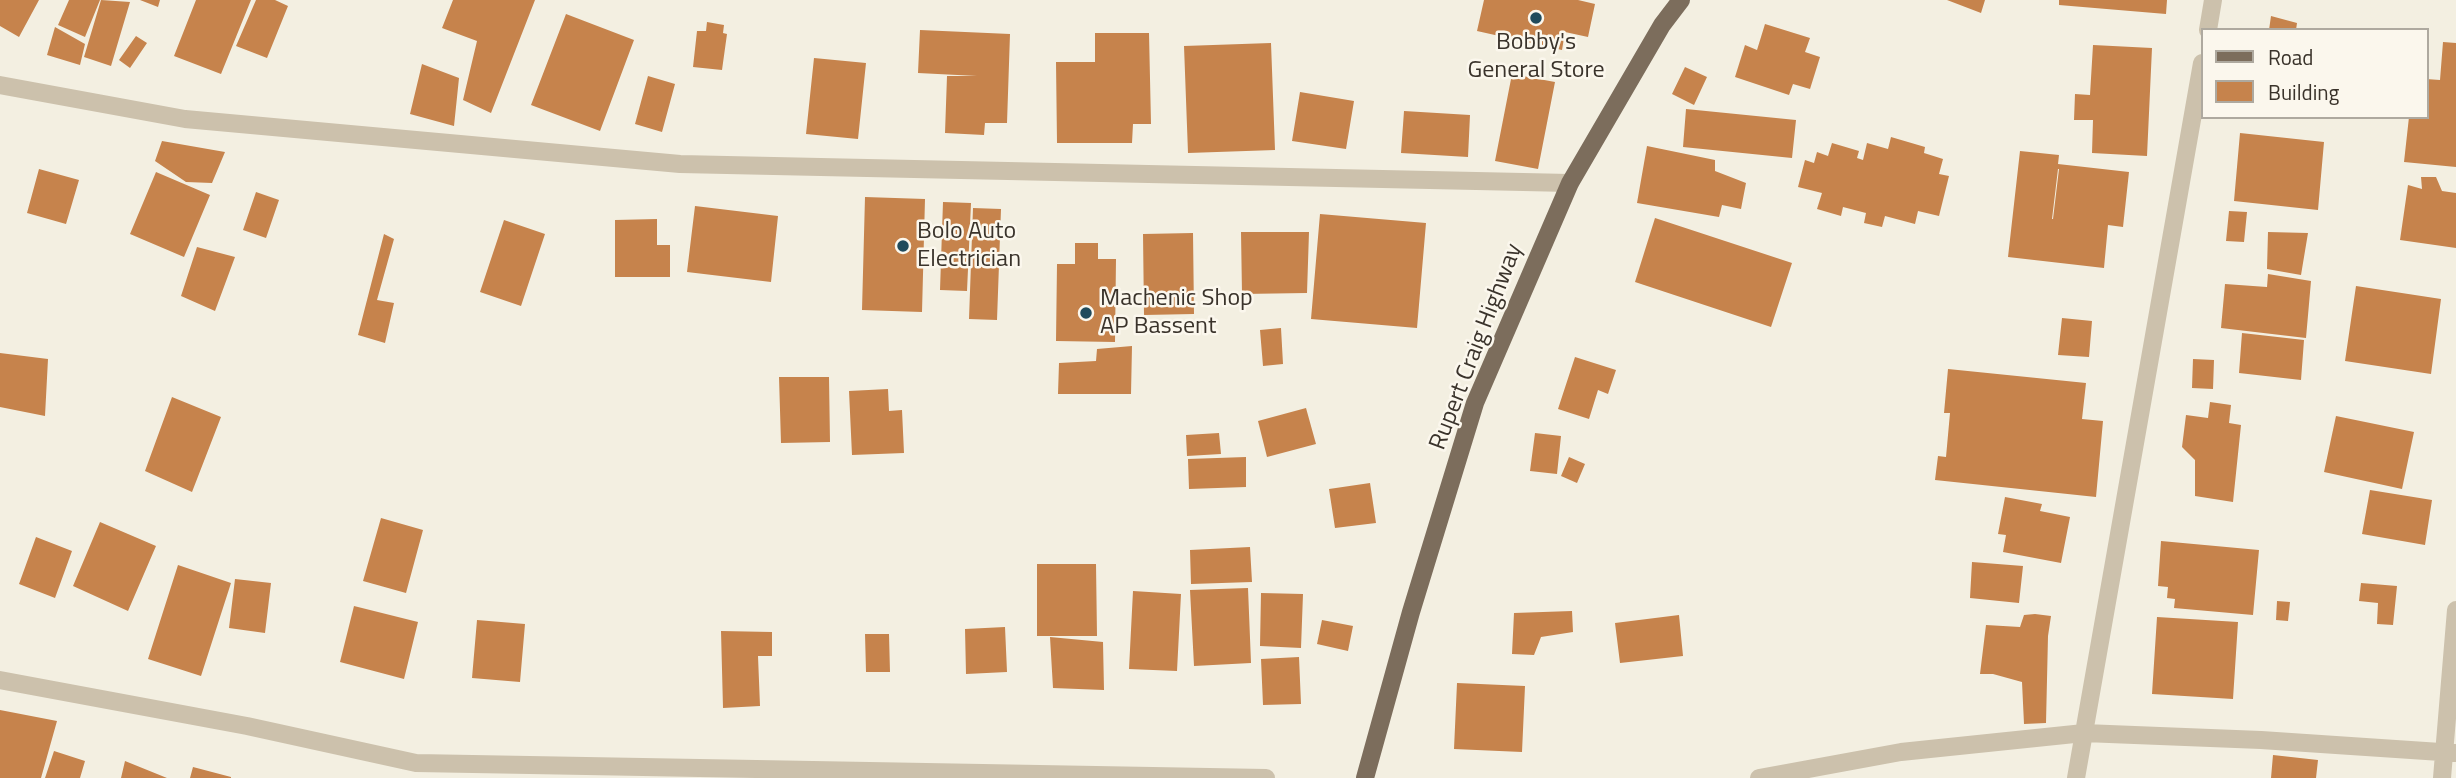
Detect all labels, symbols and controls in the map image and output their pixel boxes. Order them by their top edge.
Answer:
marker: Bobby's General Store [1528,10,1544,26]
legend [2200,28,2428,119]
place label: Bobby's General Store [1467,29,1605,85]
text: Road [2268,41,2313,73]
text: Building [2268,76,2339,108]
place label: Bolo Auto Electrician [917,218,1021,274]
marker: Bolo Auto Electrician [895,238,911,254]
street label: Rupert Craig Highway [1424,240,1530,454]
place label: Machenic Shop AP Bassent [1100,285,1253,341]
marker: Machenic Shop AP Bassent [1078,305,1094,321]

